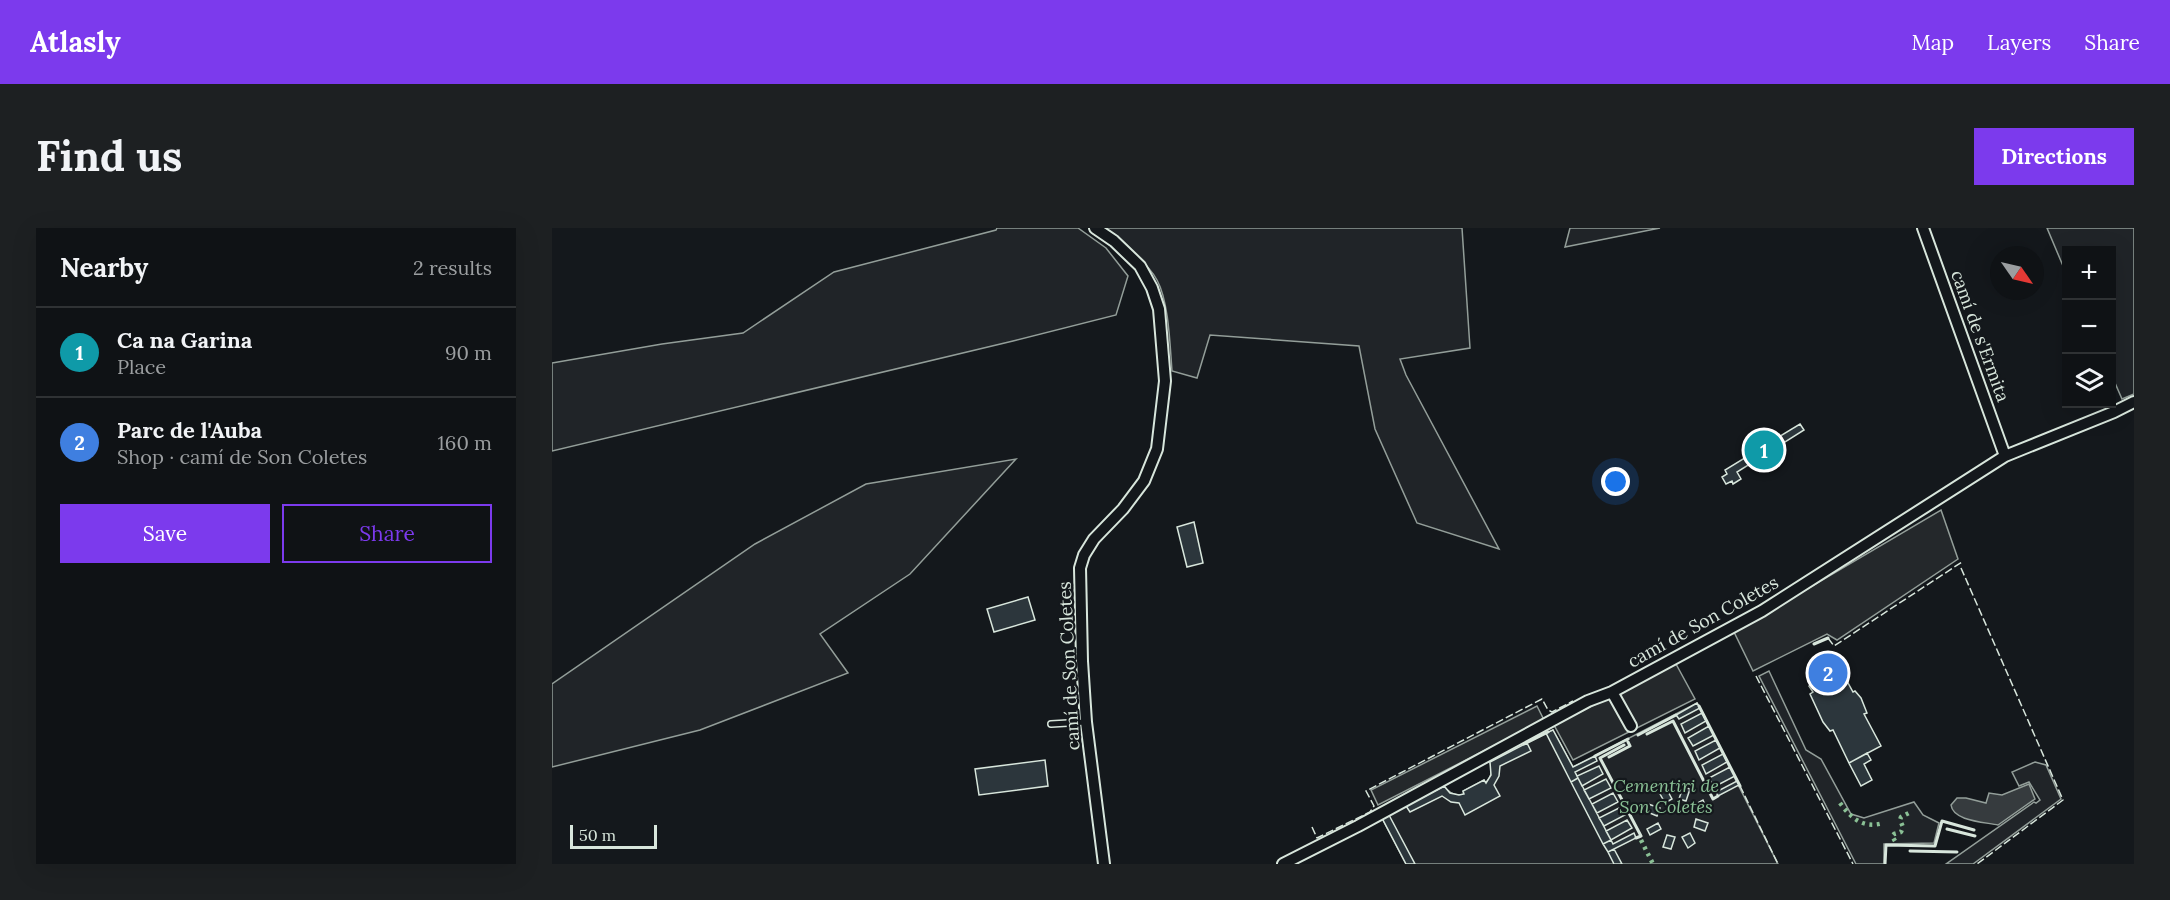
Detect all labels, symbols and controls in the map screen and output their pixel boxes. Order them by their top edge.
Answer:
text: Atlasly [30,24,121,60]
text: Map [1911,29,1954,56]
text: Layers [1987,29,2051,56]
text: Share [2084,29,2140,56]
button: Directions [1974,128,2134,185]
text: Find us [36,129,182,183]
north arrow [1990,246,2044,300]
map controls [2062,246,2116,408]
button: + [2062,246,2116,300]
text: Nearby [60,251,148,284]
text: 2 results [413,255,492,280]
street label: camí de s'Ermita [1946,267,2015,405]
button: − [2062,300,2116,354]
text: Ca na Garina [117,326,252,354]
text: 1 [75,340,84,365]
text: 90 m [445,340,492,365]
text: Place [117,354,166,379]
button: layers [2062,354,2116,408]
text: Parc de l'Auba [117,416,262,444]
pin: 1 [1744,428,1784,472]
text: 2 [74,430,85,455]
text: 160 m [438,430,492,455]
text: Shop · camí de Son Coletes [117,444,367,469]
your location [1601,467,1630,496]
button: Save [60,504,270,563]
button: Share [282,504,492,563]
street label: camí de Son Coletes [1623,571,1782,673]
street label: camí de Son Coletes [1053,581,1084,751]
pin: 2 [1808,650,1848,696]
park label: Cementiri de Son Coletes [1613,774,1719,818]
scale bar [570,822,657,850]
text: 50 m [579,825,616,845]

